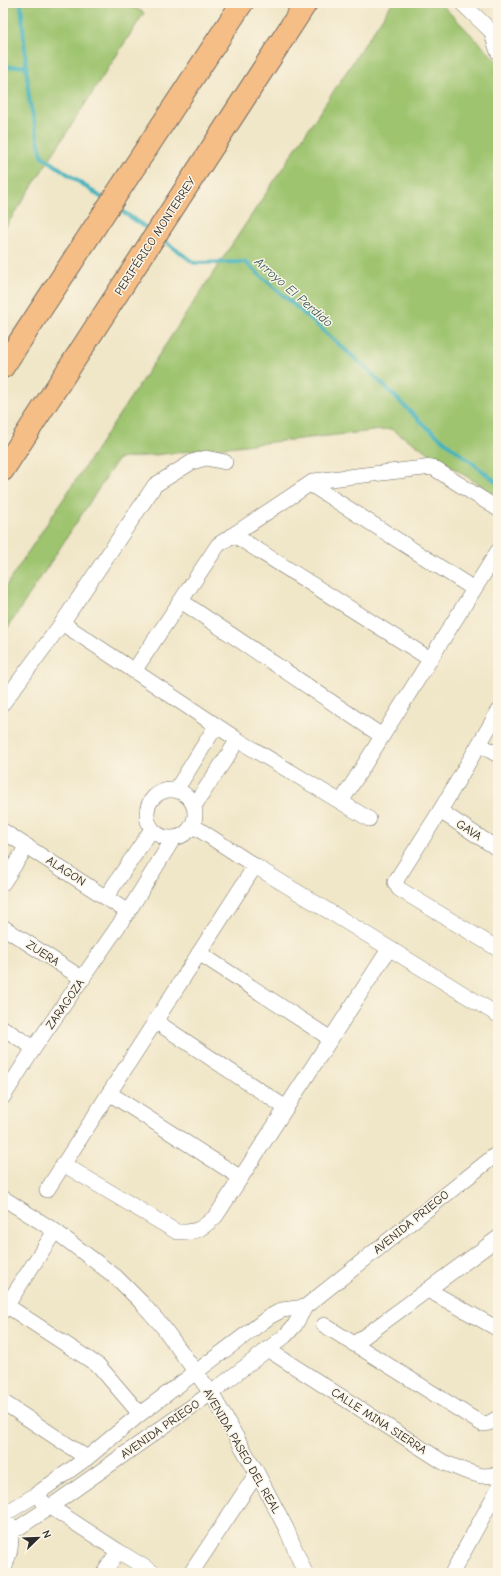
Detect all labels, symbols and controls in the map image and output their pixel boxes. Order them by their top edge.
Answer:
street label: PERIFÉRICO MONTERREY [111,173,199,298]
water label: Arroyo El Perdido [251,253,336,330]
street label: GAVA [454,817,484,843]
street label: ALAGON [44,853,88,889]
street label: ZUERA [24,937,62,969]
street label: ZARAGOZA [43,976,87,1032]
street label: AVENIDA PRIEGO [370,1187,452,1257]
street label: CALLE MINA SIERRA [329,1385,429,1457]
street label: AVENIDA PASEO DEL REAL [200,1386,284,1516]
street label: AVENIDA PRIEGO [118,1396,202,1461]
north arrow [18,1518,58,1558]
text: N [39,1528,54,1540]

